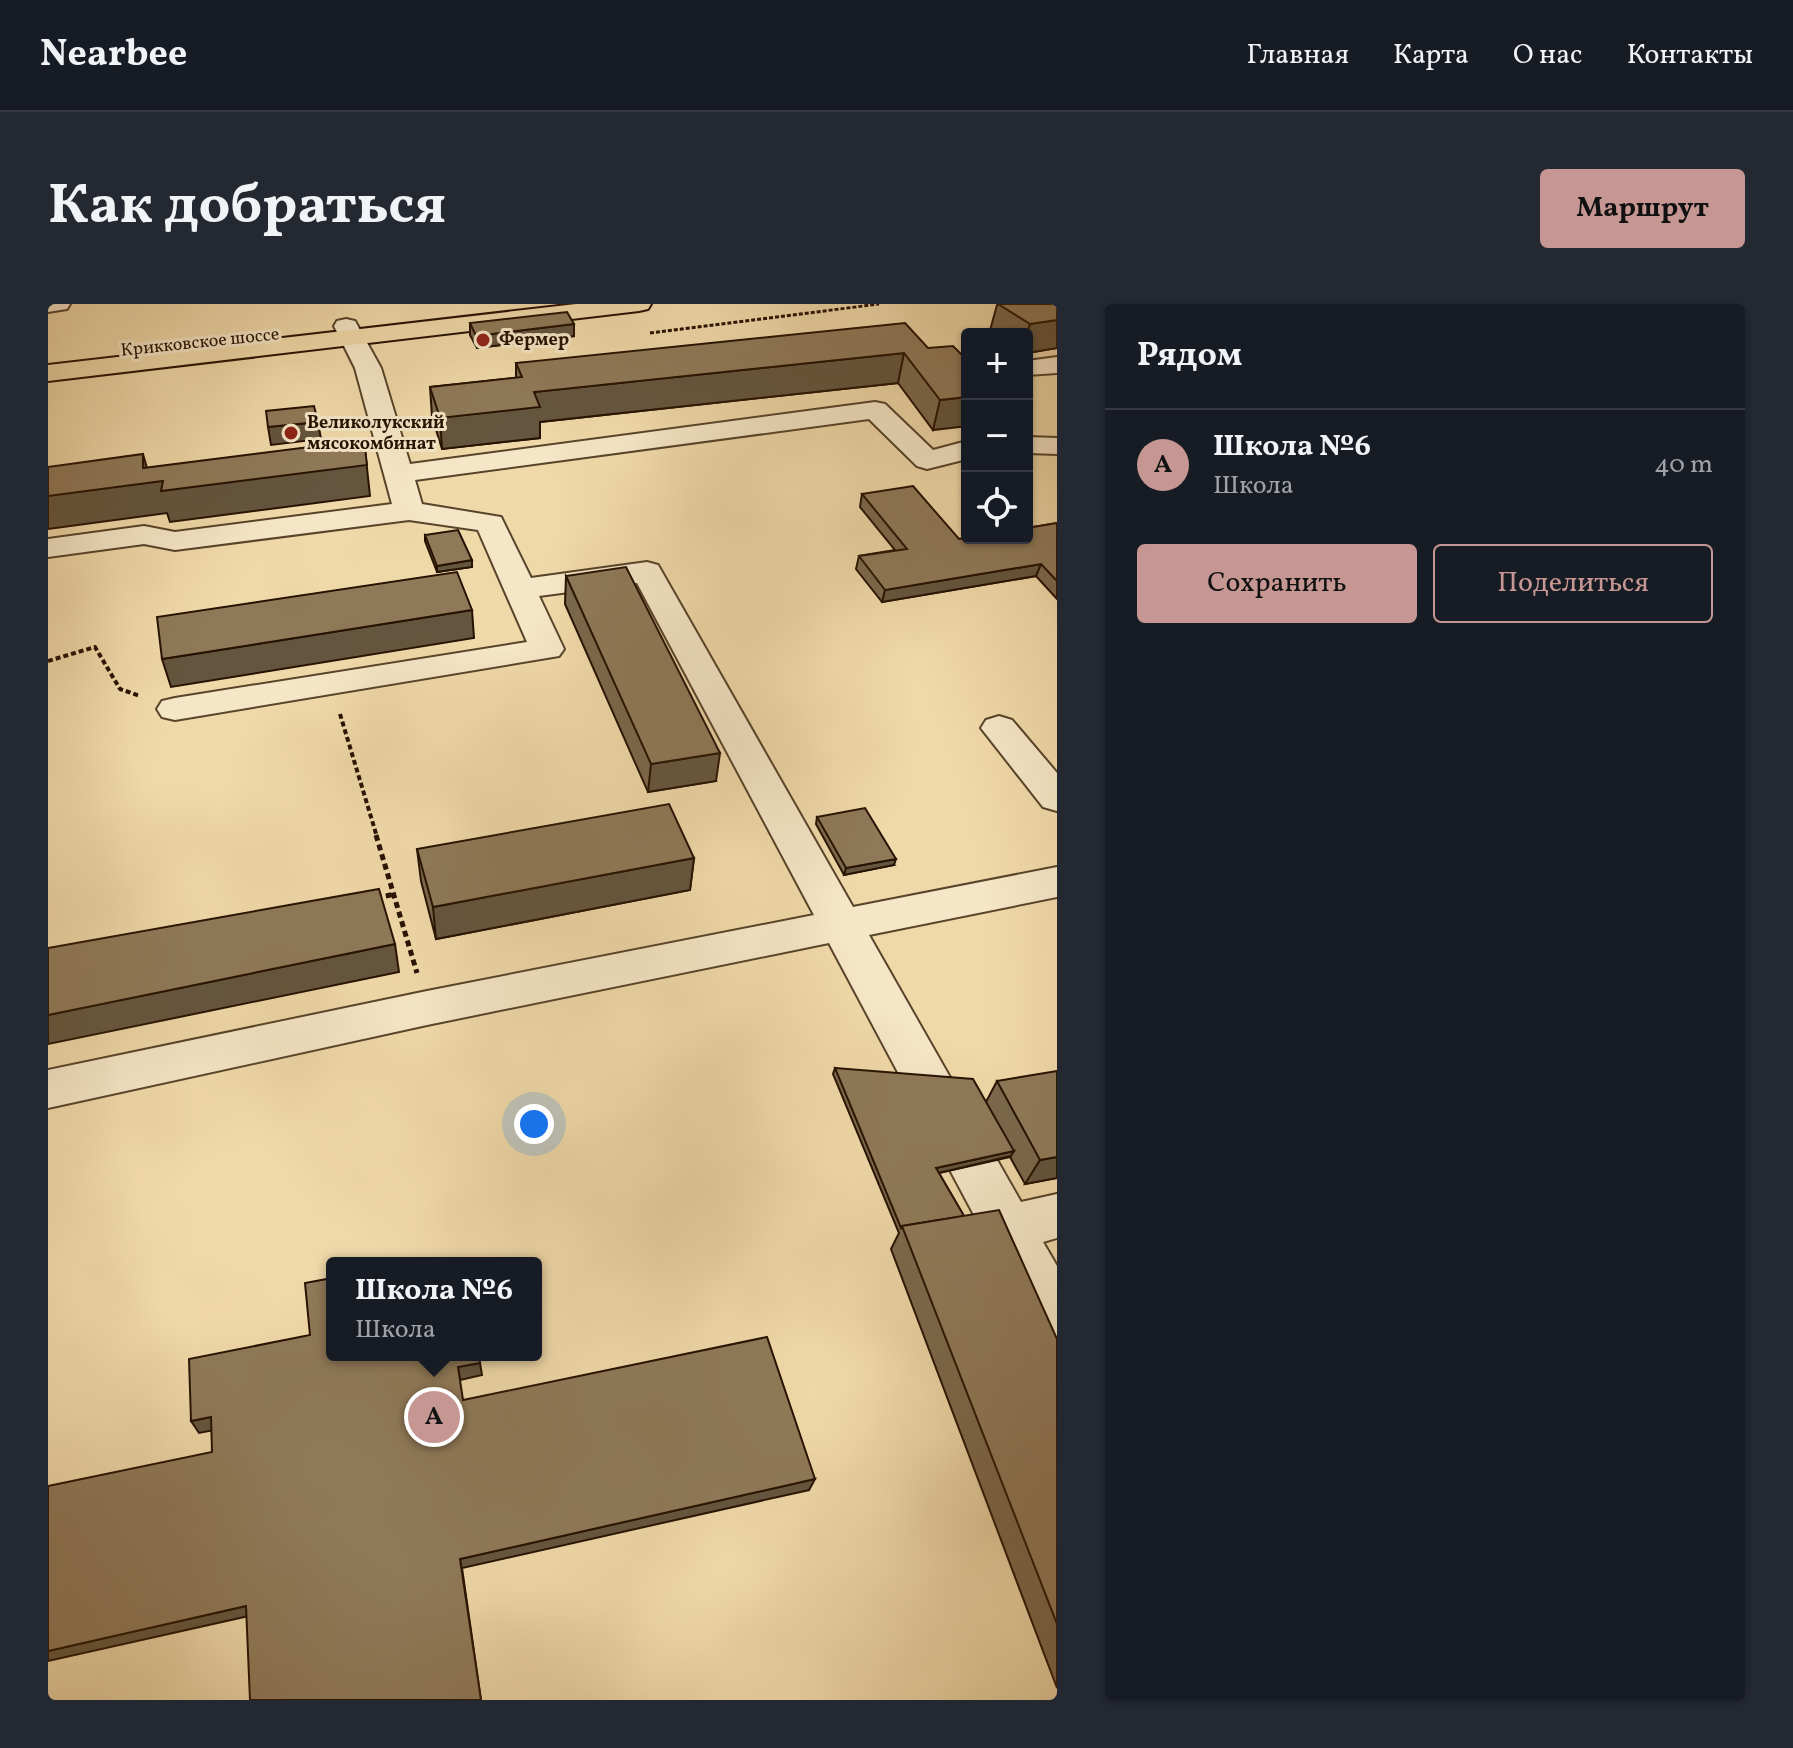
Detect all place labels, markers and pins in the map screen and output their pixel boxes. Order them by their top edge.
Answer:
place label: Фермер [499,328,569,353]
marker: Фермер [474,331,492,349]
place label: Великолукский мясокомбинат [307,411,445,457]
marker: Великолукский мясокомбинат [282,424,300,442]
pin: A [408,1387,460,1447]

